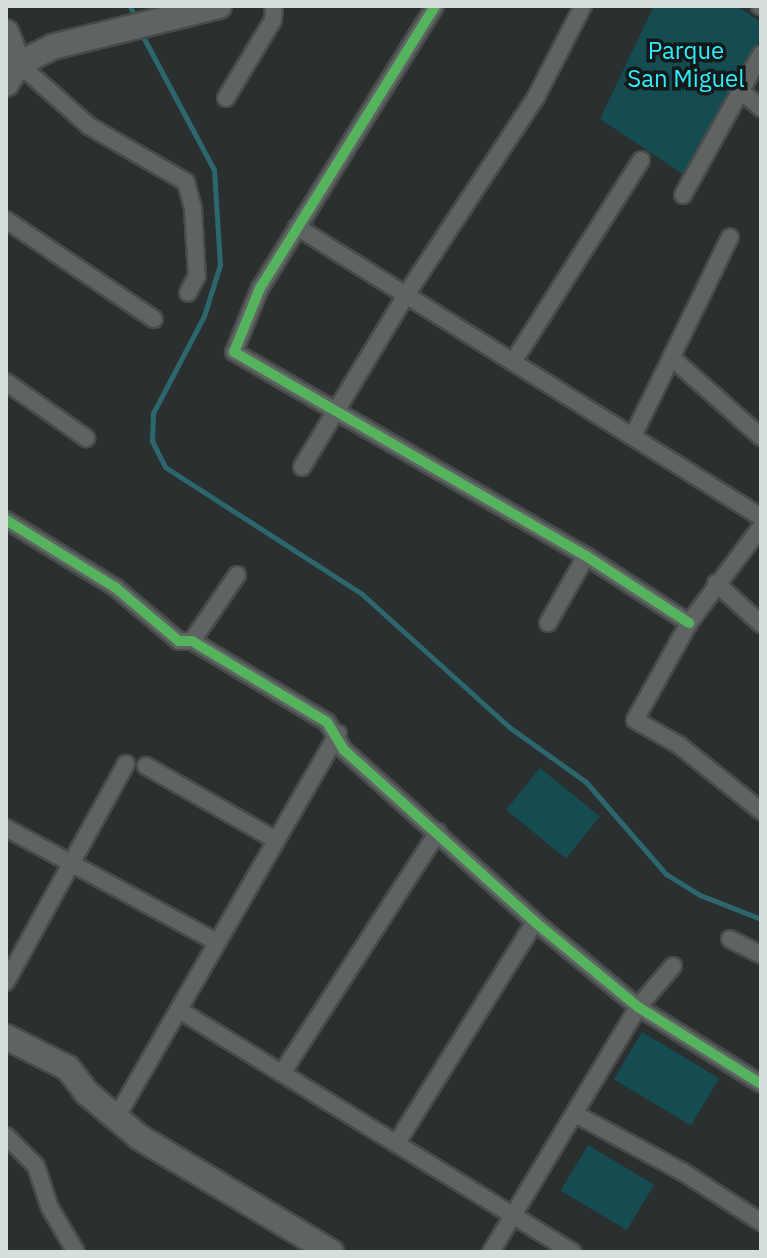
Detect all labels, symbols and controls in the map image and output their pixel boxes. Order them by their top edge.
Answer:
park label: Parque San Miguel [627,37,745,93]

